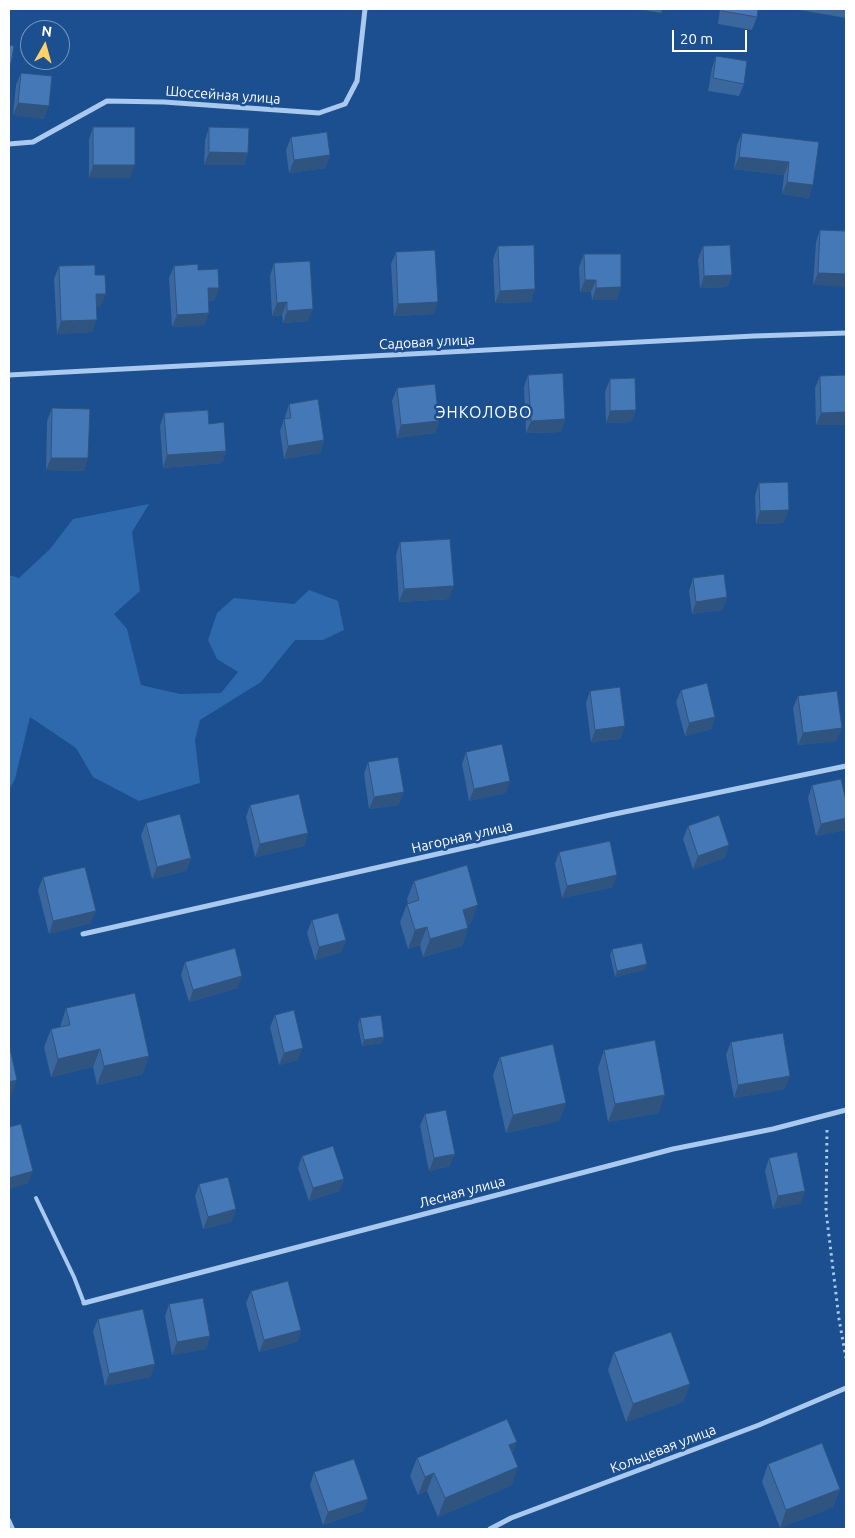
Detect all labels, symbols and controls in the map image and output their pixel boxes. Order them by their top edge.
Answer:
north arrow [20,20,70,70]
scale bar [675,20,750,52]
text: N [41,23,53,40]
text: 20 m [680,30,713,47]
street label: Шоссейная улица [165,83,281,107]
street label: Садовая улица [379,331,475,353]
district label: ЭНКОЛОВО [435,403,533,423]
street label: Нагорная улица [410,817,514,857]
street label: Лесная улица [417,1172,507,1212]
street label: Кольцевая улица [608,1421,718,1477]

